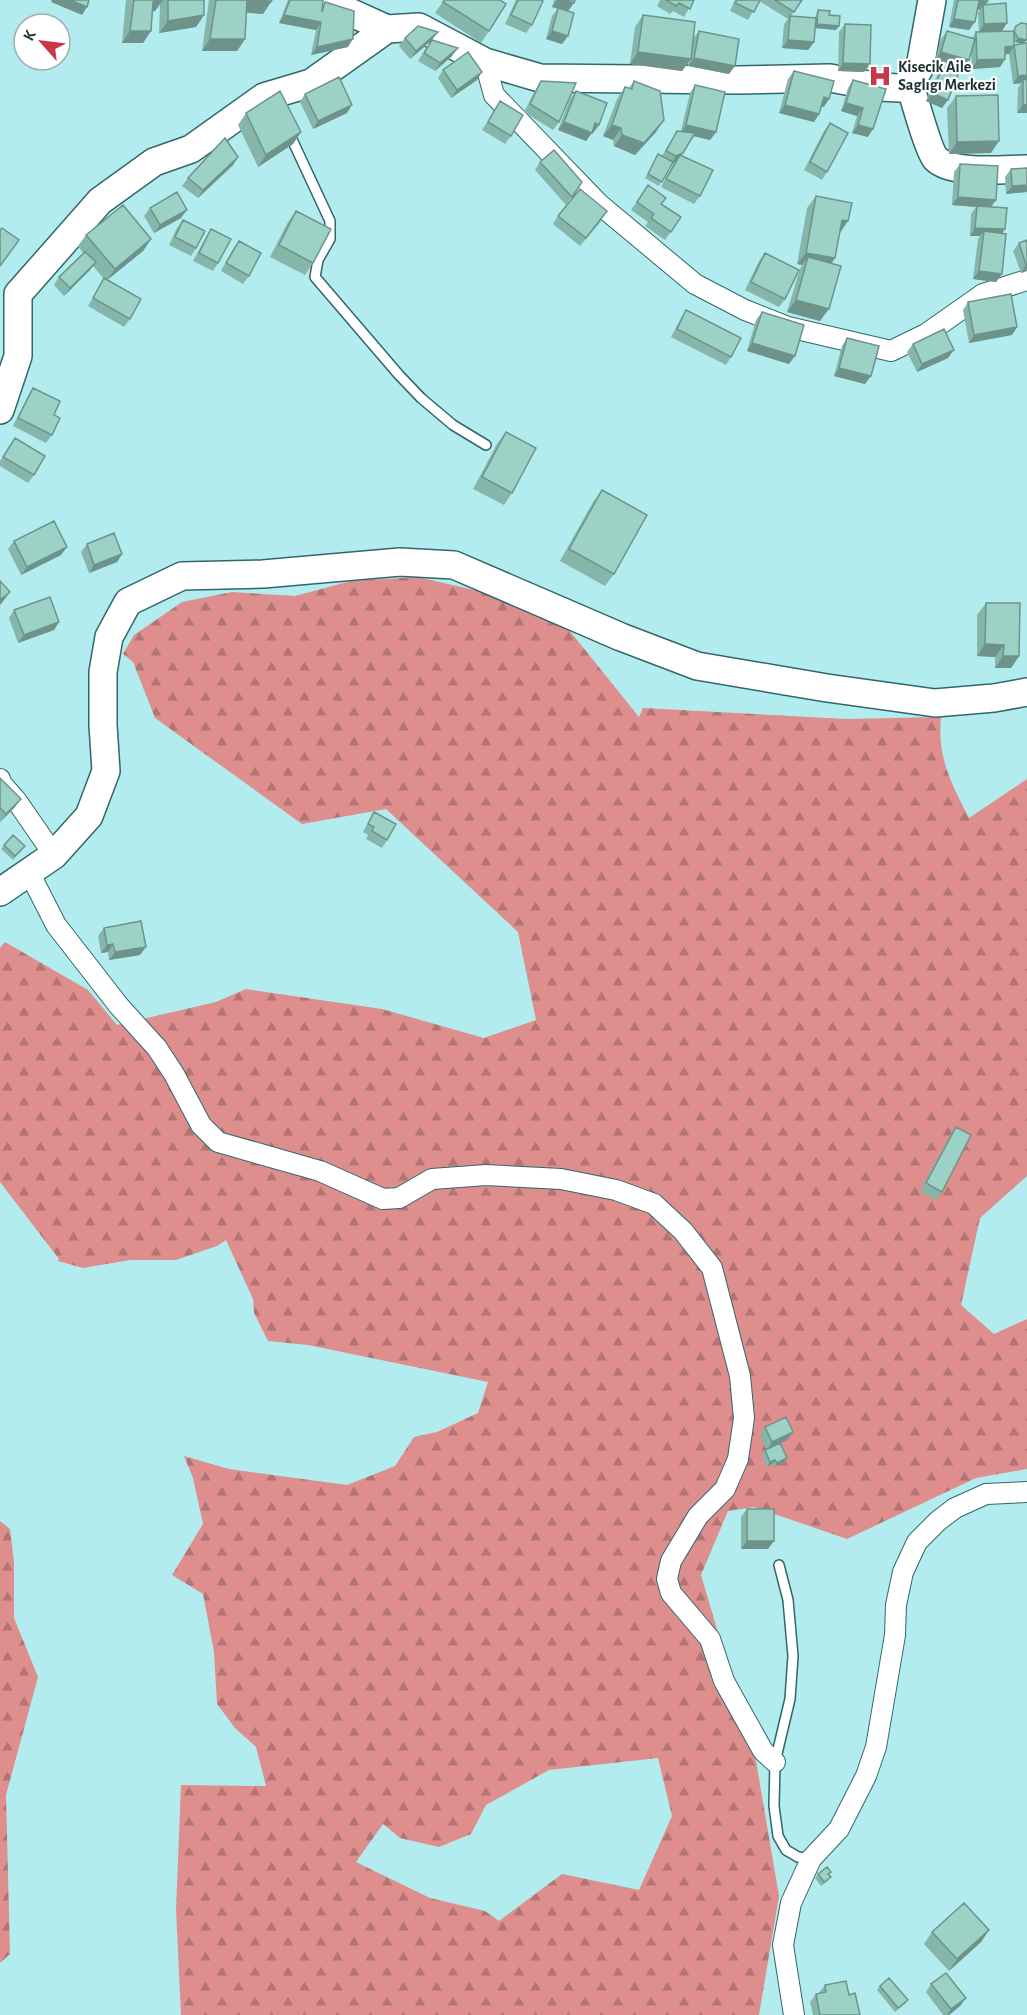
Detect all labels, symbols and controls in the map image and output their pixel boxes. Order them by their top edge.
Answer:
north arrow [12,12,72,72]
text: K [20,27,39,43]
place label: Kisecik Aile Saglıgı Merkezi [898,59,996,93]
hospital icon: Kisecik Aile Saglıgı Merkezi [867,63,893,89]

